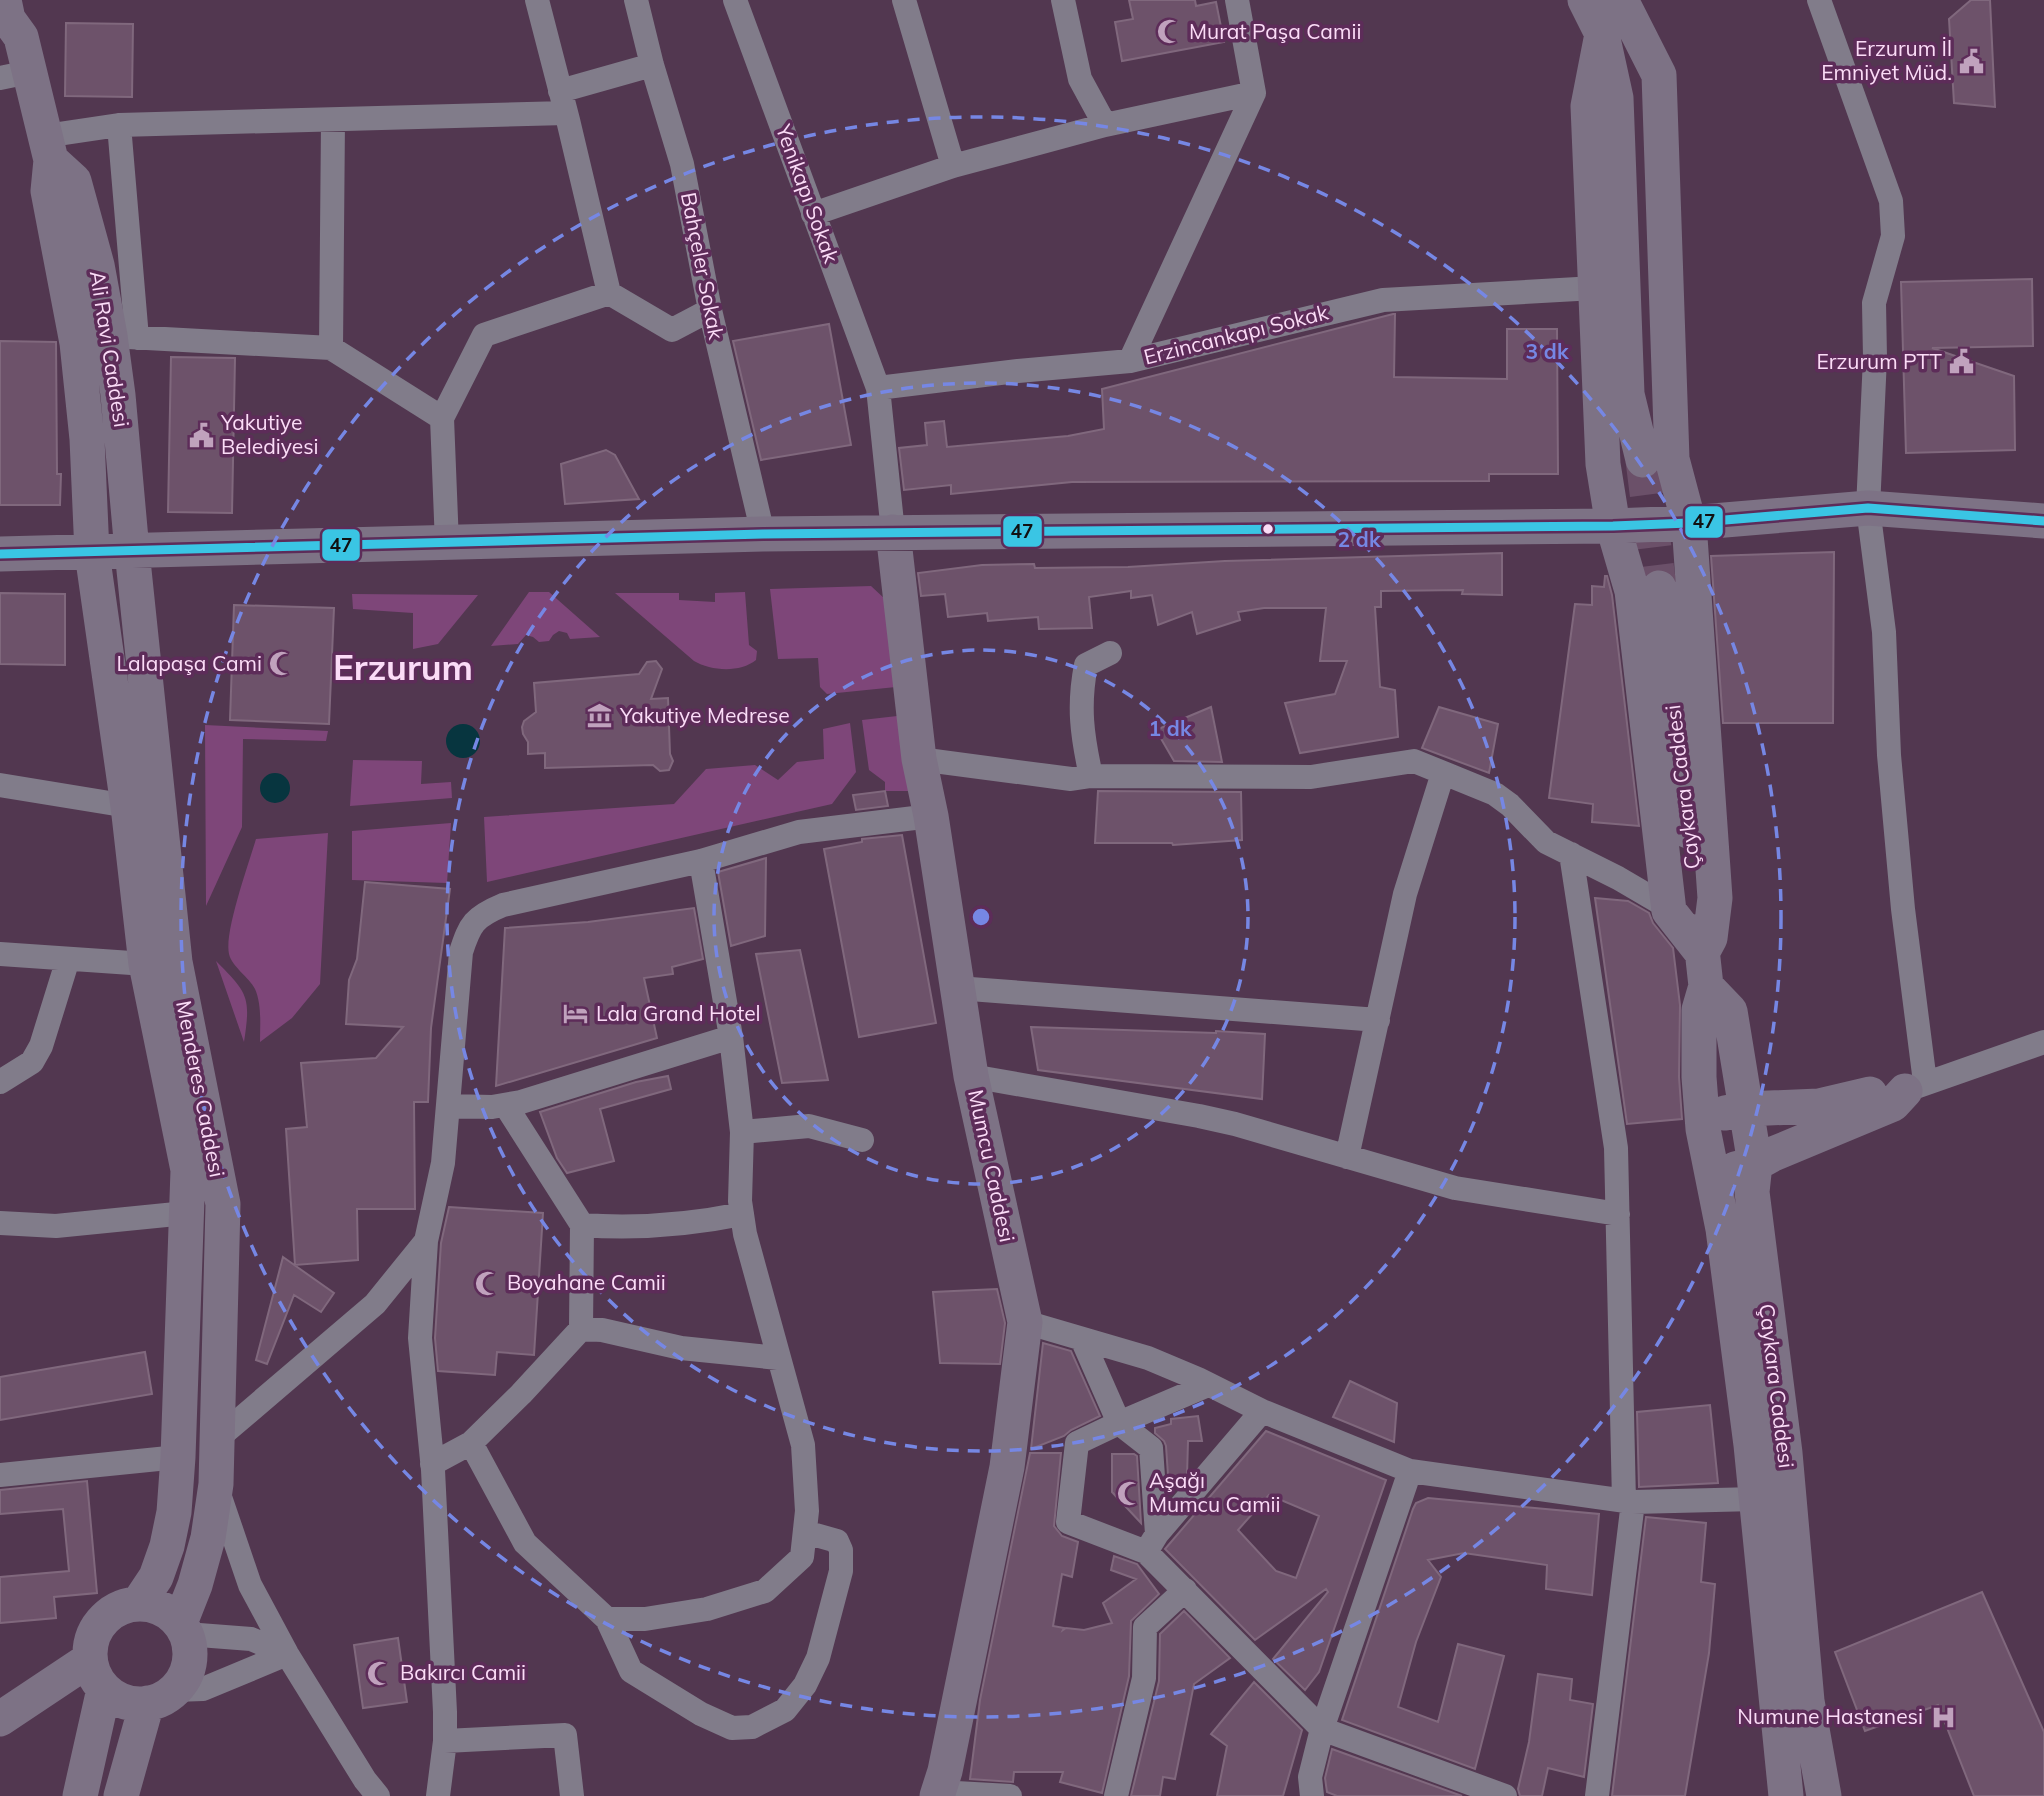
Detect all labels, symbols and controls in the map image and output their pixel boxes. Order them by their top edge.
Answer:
mosque icon: Murat Paşa Camii [1155,18,1183,46]
place label: Murat Paşa Camii [1189,18,1361,44]
place label: Erzurum İl Emniyet Müd. [1821,35,1952,85]
public building icon: Erzurum İl Emniyet Müd. [1958,47,1986,75]
street label: Yenikapı Sokak [771,120,845,267]
street label: Bahçeler Sokak [676,190,730,342]
street label: Ali Ravi Caddesi [85,269,135,429]
street label: Erzincankapı Sokak [1141,299,1331,370]
text: 3 dk [1526,338,1569,364]
place label: Erzurum PTT [1816,348,1942,374]
public building icon: Erzurum PTT [1948,348,1976,376]
place label: Yakutiye Belediyesi [220,409,319,459]
public building icon: Yakutiye Belediyesi [187,421,215,449]
line badge: 47 [1684,505,1724,539]
text: 47 [1693,509,1715,533]
line badge: 47 [1002,515,1043,548]
text: 47 [1011,519,1033,543]
unlabelled marker [1261,522,1275,536]
text: 2 dk [1338,526,1381,552]
line badge: 47 [321,528,361,562]
text: 47 [330,533,352,557]
district label: Erzurum [333,645,473,689]
place label: Lalapaşa Cami [117,650,262,676]
mosque icon: Lalapaşa Cami [268,650,296,678]
museum icon: Yakutiye Medrese [586,702,614,730]
place label: Yakutiye Medrese [619,702,790,728]
street label: Çaykara Caddesi [1659,704,1705,871]
text: 1 dk [1149,715,1192,741]
centre of rings [969,905,993,929]
street label: Menderes Caddesi [171,998,231,1179]
hotel icon: Lala Grand Hotel [562,1000,590,1028]
place label: Lala Grand Hotel [596,1000,761,1026]
street label: Mumcu Caddesi [963,1087,1021,1244]
mosque icon: Boyahane Camii [473,1269,501,1297]
place label: Boyahane Camii [507,1269,666,1295]
street label: Çaykara Caddesi [1754,1302,1800,1469]
place label: Aşağı Mumcu Camii [1149,1467,1281,1517]
mosque icon: Aşağı Mumcu Camii [1115,1479,1143,1507]
mosque icon: Bakırcı Camii [366,1659,394,1687]
place label: Bakırcı Camii [400,1659,526,1685]
place label: Numune Hastanesi [1737,1703,1923,1729]
hospital icon: Numune Hastanesi [1929,1703,1957,1731]

